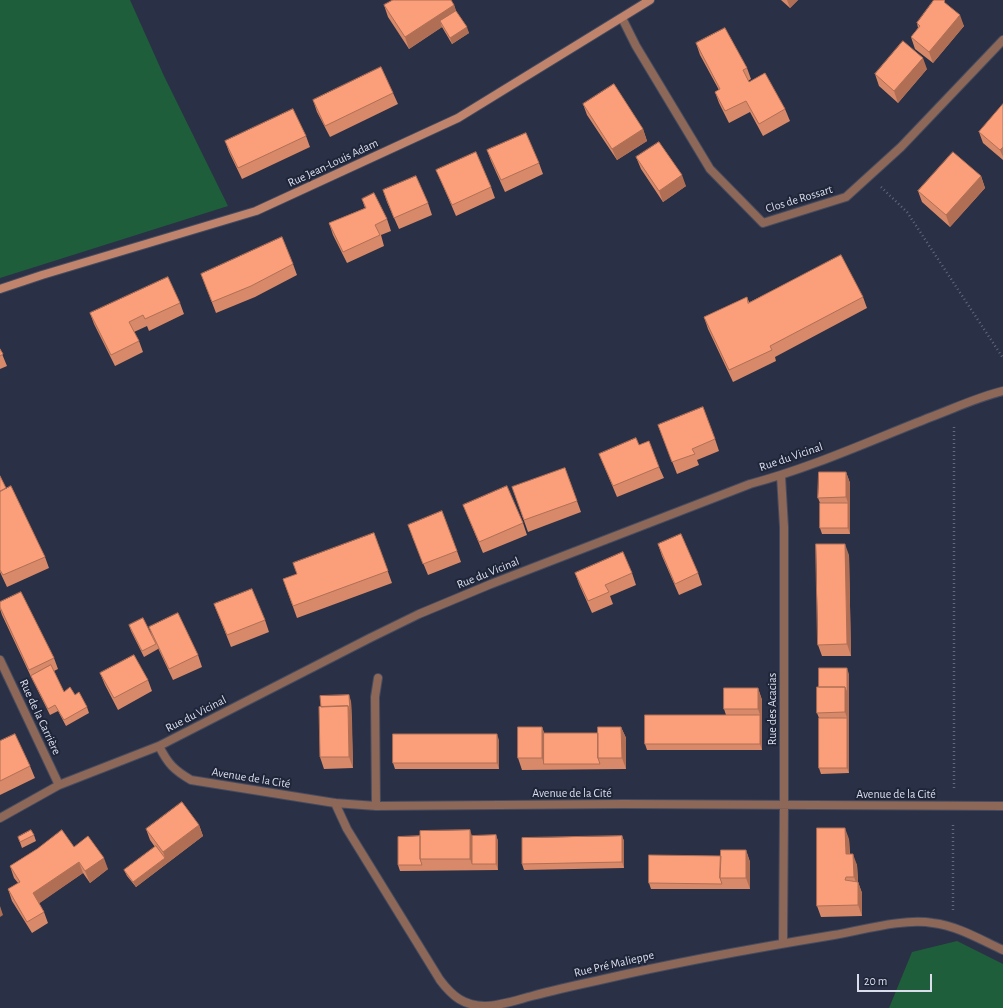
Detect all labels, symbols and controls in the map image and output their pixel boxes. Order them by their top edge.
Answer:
street label: Rue Jean-Louis Adam [285,136,381,190]
street label: Clos de Rossart [764,182,834,216]
street label: Rue du Vicinal [757,439,825,475]
street label: Rue du Vicinal [455,554,521,592]
street label: Rue des Acacias [765,673,779,745]
street label: Rue de la Carrière [16,677,64,757]
street label: Rue du Vicinal [163,693,229,735]
street label: Avenue de la Cité [211,765,291,791]
street label: Avenue de la Cité [532,786,612,800]
street label: Avenue de la Cité [856,787,936,801]
street label: Rue Pré Malieppe [573,948,655,980]
scale bar [859,966,934,992]
text: 20 m [864,975,887,987]

